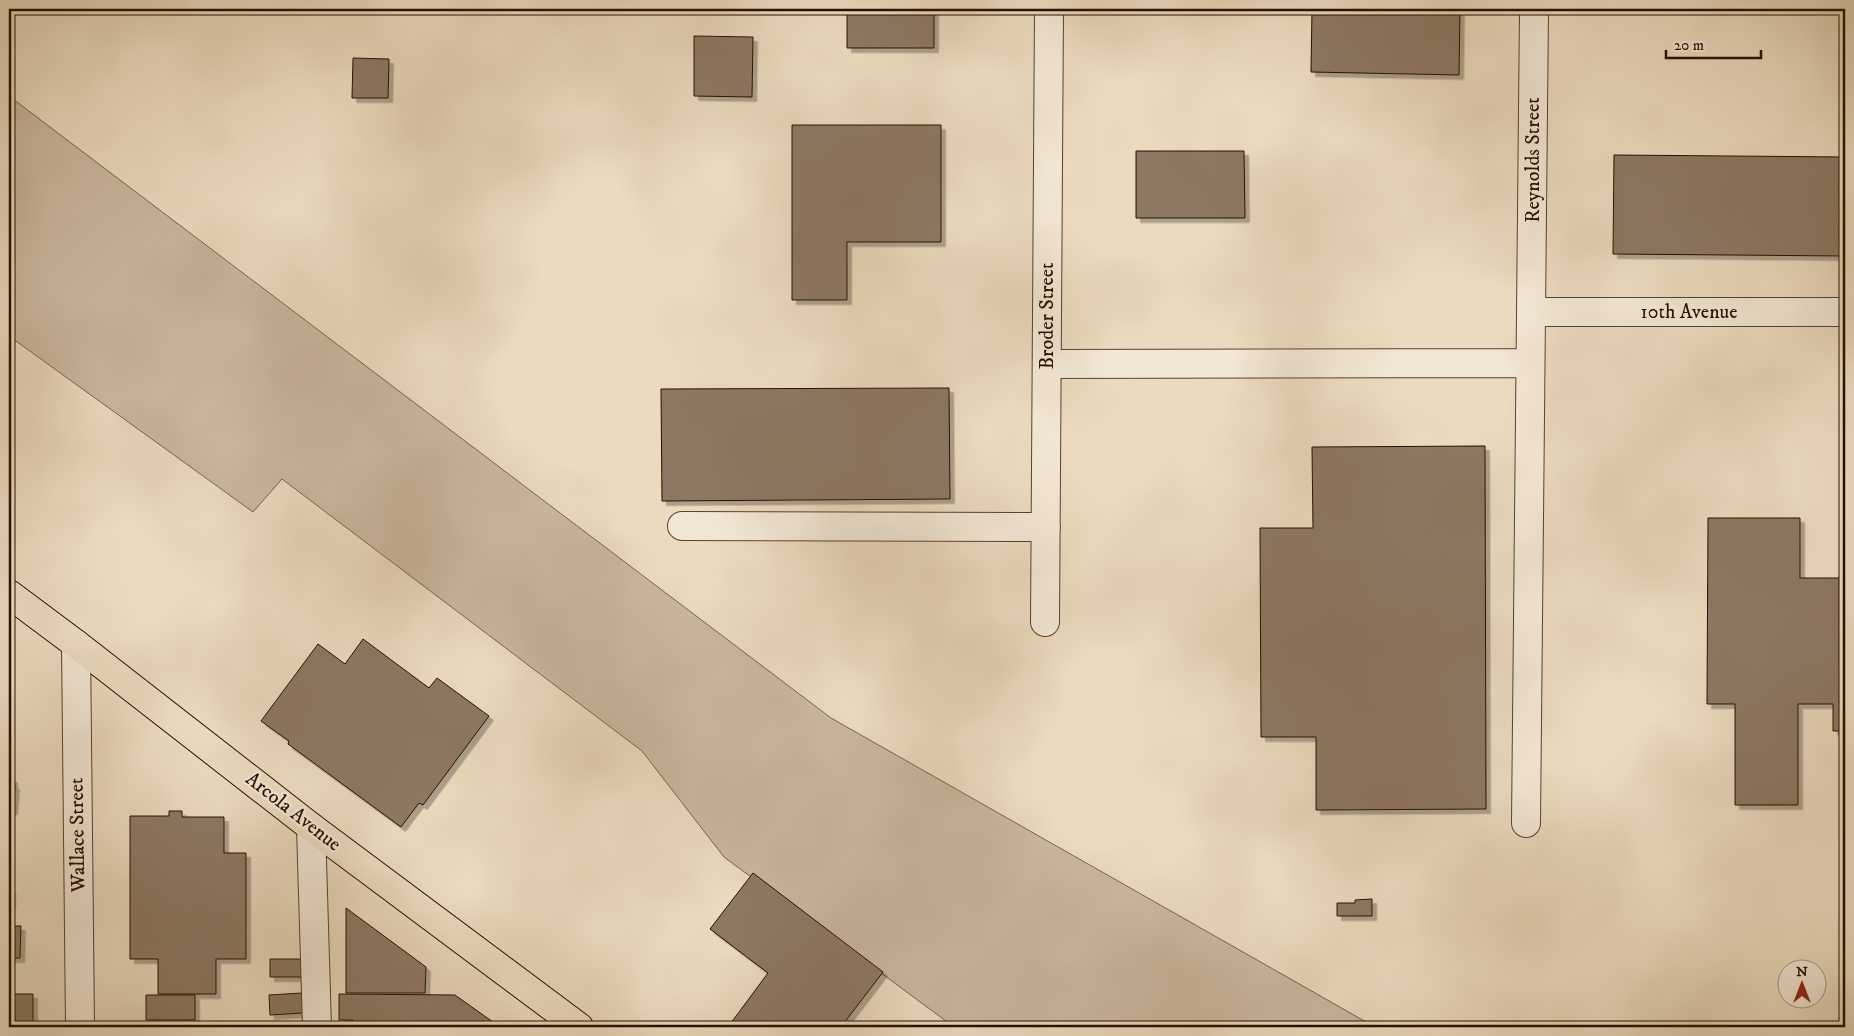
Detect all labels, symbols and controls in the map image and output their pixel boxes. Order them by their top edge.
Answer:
scale bar [1666,28,1762,60]
text: 20 m [1674,36,1704,55]
street label: Reynolds Street [1521,97,1546,223]
street label: Broder Street [1035,262,1060,370]
street label: 10th Avenue [1641,300,1737,325]
street label: Arcola Avenue [240,767,346,857]
street label: Wallace Street [65,777,92,894]
north arrow [1776,958,1826,1008]
text: N [1796,963,1808,981]

